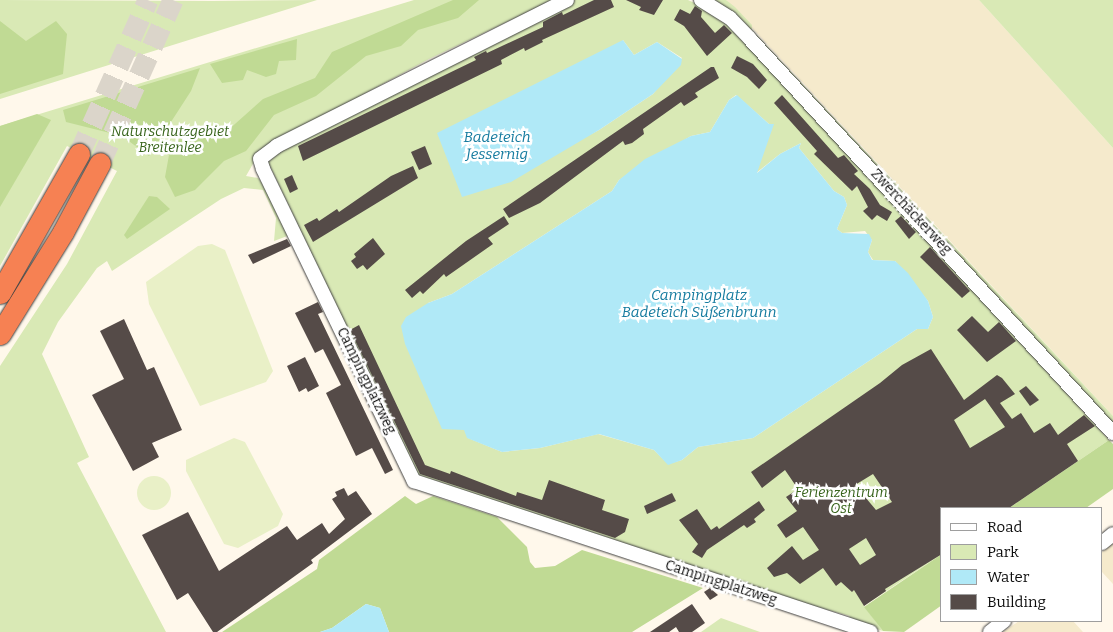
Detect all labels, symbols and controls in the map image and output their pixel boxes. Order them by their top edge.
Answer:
park label: Naturschutzgebiet Breitenlee [111,124,229,156]
water label: Badeteich Jessernig [463,128,531,163]
street label: Zwerchäckerweg [867,166,955,258]
water label: Campingplatz Badeteich Süßenbrunn [621,286,777,321]
street label: Campingplatzweg [333,325,399,437]
park label: Ferienzentrum Ost [794,485,888,518]
legend [940,507,1103,622]
text: Road [987,518,1022,536]
text: Park [987,543,1019,561]
street label: Campingplatzweg [663,557,779,609]
text: Water [987,568,1029,586]
text: Building [987,593,1046,611]

